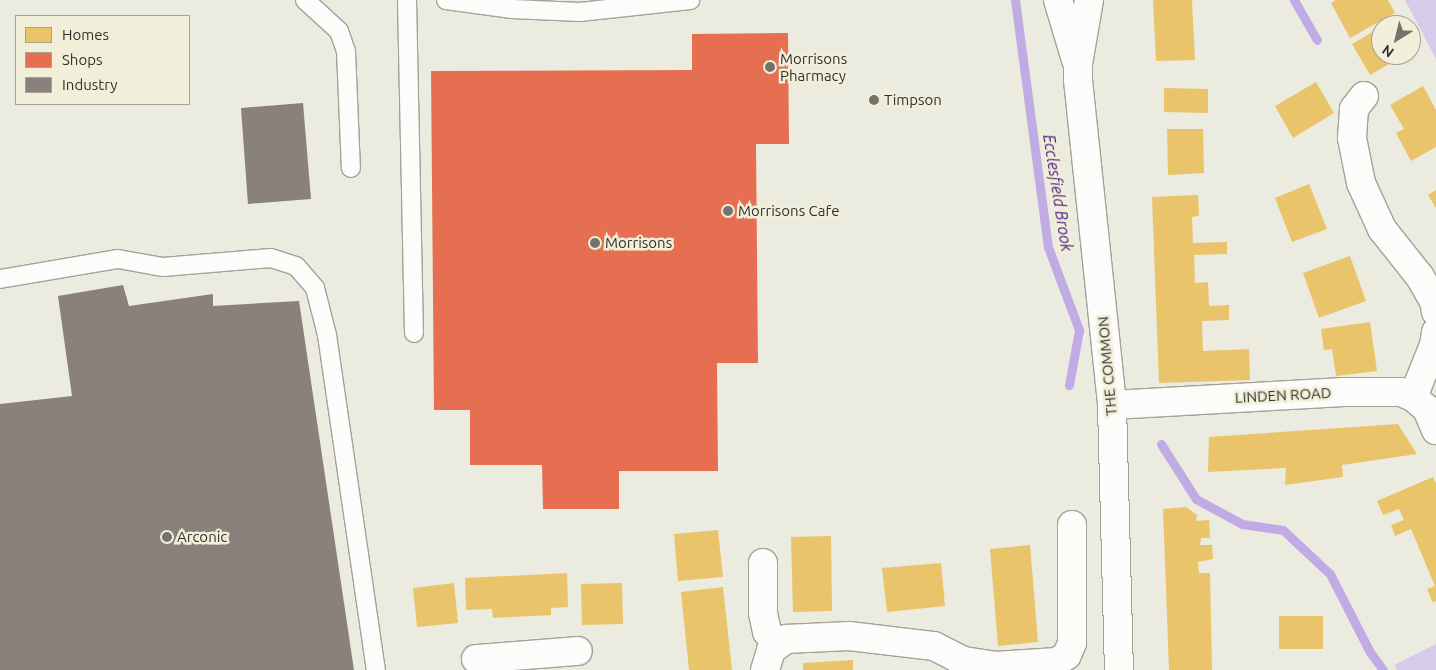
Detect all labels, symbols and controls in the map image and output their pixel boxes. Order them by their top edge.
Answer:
legend [15,15,190,105]
north arrow [1371,15,1421,65]
text: Homes [62,26,109,43]
text: N [1379,42,1397,61]
place label: Morrisons Pharmacy [780,49,847,84]
text: Shops [62,51,103,68]
marker: Morrisons Pharmacy [764,61,776,73]
text: Industry [62,76,117,93]
place label: Timpson [884,91,942,109]
marker: Timpson [868,94,880,106]
water label: Ecclesfield Brook [1039,133,1077,253]
place label: Morrisons Cafe [738,202,840,220]
marker: Morrisons Cafe [722,205,734,217]
place label: Morrisons [605,234,672,252]
marker: Morrisons [589,237,601,249]
street label: THE COMMON [1094,316,1120,416]
street label: LINDEN ROAD [1234,383,1332,407]
place label: Arconic [177,528,227,546]
marker: Arconic [161,531,173,543]

